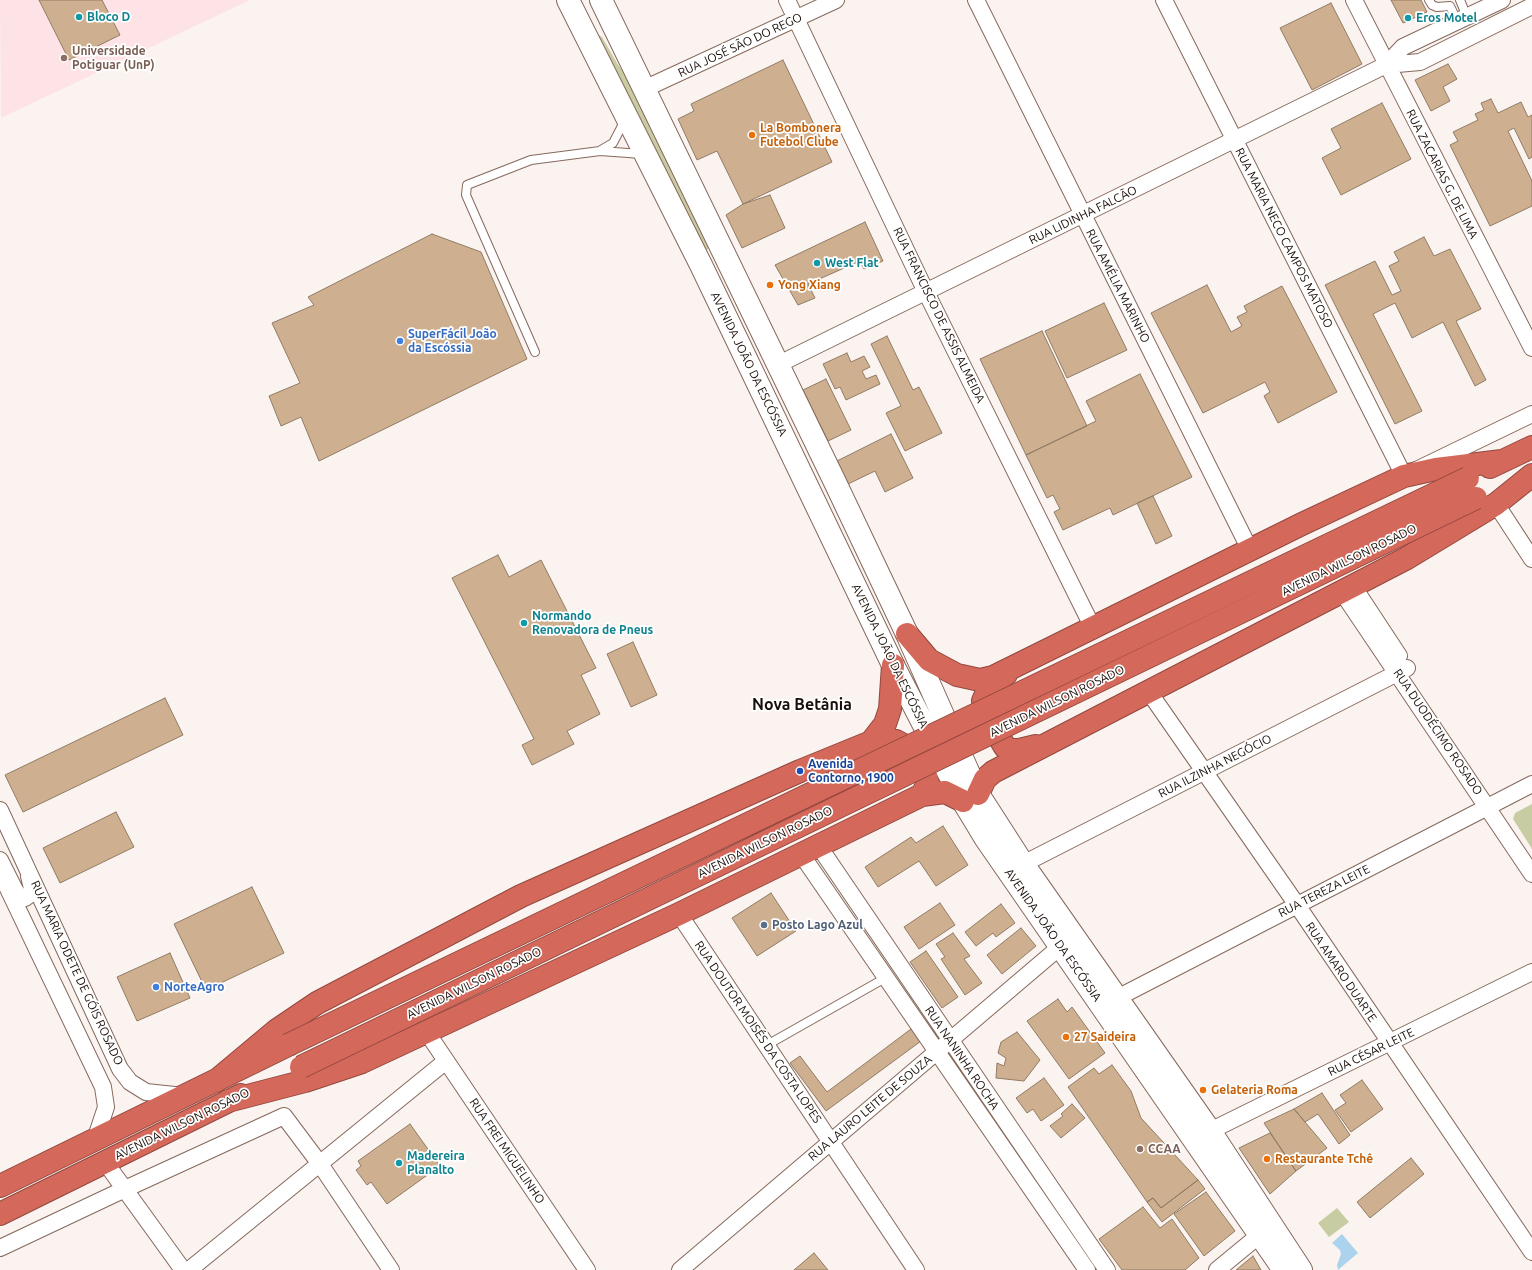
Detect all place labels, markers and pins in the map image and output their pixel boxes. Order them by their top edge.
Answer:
place label: Bloco D [87,10,130,24]
place label: Eros Motel [1416,11,1477,25]
marker: Bloco D [74,12,84,22]
marker: Eros Motel [1403,13,1413,23]
place label: Universidade Potiguar (UnP) [72,44,155,72]
marker: Universidade Potiguar (UnP) [59,53,69,63]
place label: La Bombonera Futebol Clube [760,121,841,149]
marker: La Bombonera Futebol Clube [747,130,757,140]
place label: West Flat [825,256,879,270]
marker: West Flat [812,258,822,268]
place label: Yong Xiang [778,278,841,292]
marker: Yong Xiang [765,280,775,290]
place label: SuperFácil João da Escóssia [408,327,497,355]
marker: SuperFácil João da Escóssia [395,336,405,346]
place label: Normando Renovadora de Pneus [532,609,653,637]
marker: Normando Renovadora de Pneus [519,618,529,628]
place label: Avenida Contorno, 1900 [808,757,894,785]
marker: Avenida Contorno, 1900 [795,766,805,776]
place label: Posto Lago Azul [772,918,863,932]
marker: Posto Lago Azul [759,920,769,930]
place label: NorteAgro [164,980,224,994]
marker: NorteAgro [151,982,161,992]
place label: 27 Saideira [1074,1030,1136,1044]
marker: 27 Saideira [1061,1032,1071,1042]
place label: Gelateria Roma [1211,1083,1298,1097]
marker: Gelateria Roma [1198,1085,1208,1095]
place label: CCAA [1148,1142,1181,1156]
marker: CCAA [1135,1144,1145,1154]
place label: Madereira Planalto [407,1149,465,1177]
place label: Restaurante Tchê [1275,1152,1373,1166]
marker: Restaurante Tchê [1262,1154,1272,1164]
marker: Madereira Planalto [394,1158,404,1168]

